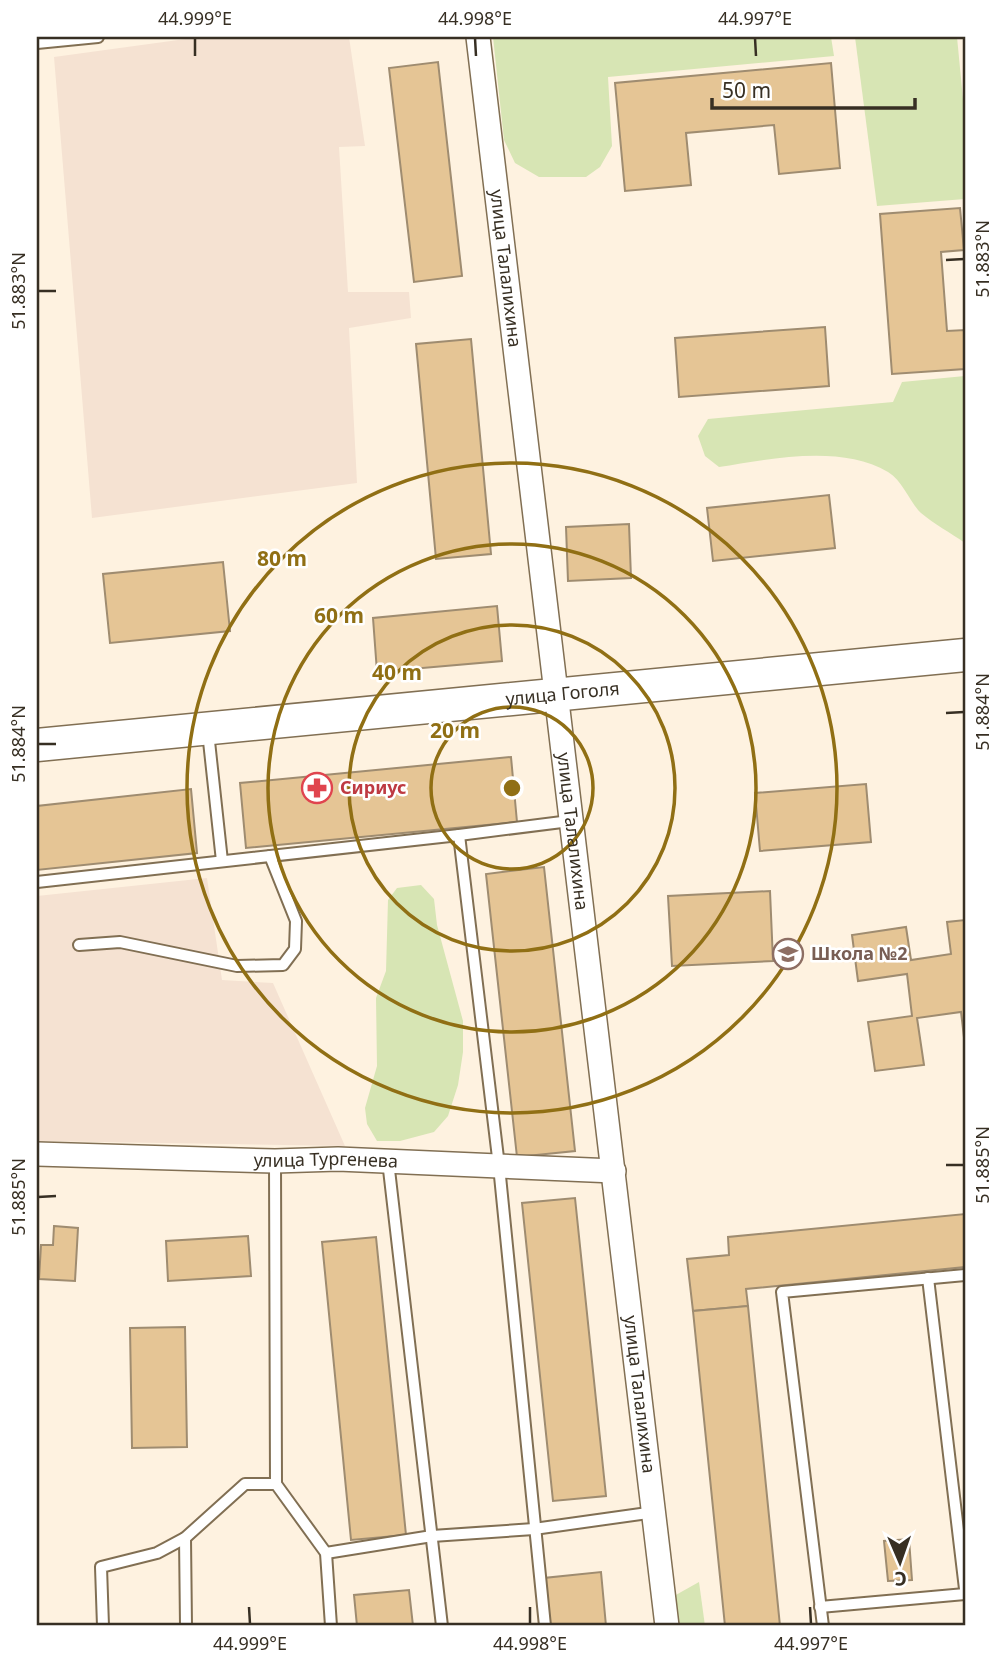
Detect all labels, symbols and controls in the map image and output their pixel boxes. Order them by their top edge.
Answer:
text: 44.999°E [158,6,232,30]
text: 44.998°E [438,6,512,30]
text: 44.997°E [718,6,792,30]
scale bar [712,66,914,110]
text: 50 m [722,76,771,104]
street label: улица Талалихина [485,188,528,349]
text: 51.883°N [970,220,994,298]
text: 51.883°N [6,252,30,330]
text: 80 m [257,544,307,572]
text: 60 m [314,601,364,629]
text: 40 m [372,658,422,686]
text: 51.884°N [970,673,994,751]
street label: улица Гоголя [504,676,620,710]
text: 51.884°N [6,705,30,783]
text: 20 m [430,716,480,744]
street label: улица Талалихина [552,751,595,912]
pharmacy icon: Сириус [300,771,334,805]
place label: Сириус [340,775,406,799]
centre of rings [500,776,524,800]
school or university icon: Школа №2 [771,937,805,971]
place label: Школа №2 [811,941,908,965]
text: 51.885°N [970,1126,994,1204]
street label: улица Тургенева [253,1146,399,1173]
text: 51.885°N [6,1158,30,1236]
street label: улица Талалихина [619,1314,662,1475]
north arrow [866,1526,936,1596]
text: С [894,1566,907,1592]
text: 44.999°E [213,1631,287,1655]
text: 44.998°E [493,1631,567,1655]
text: 44.997°E [774,1631,848,1655]

